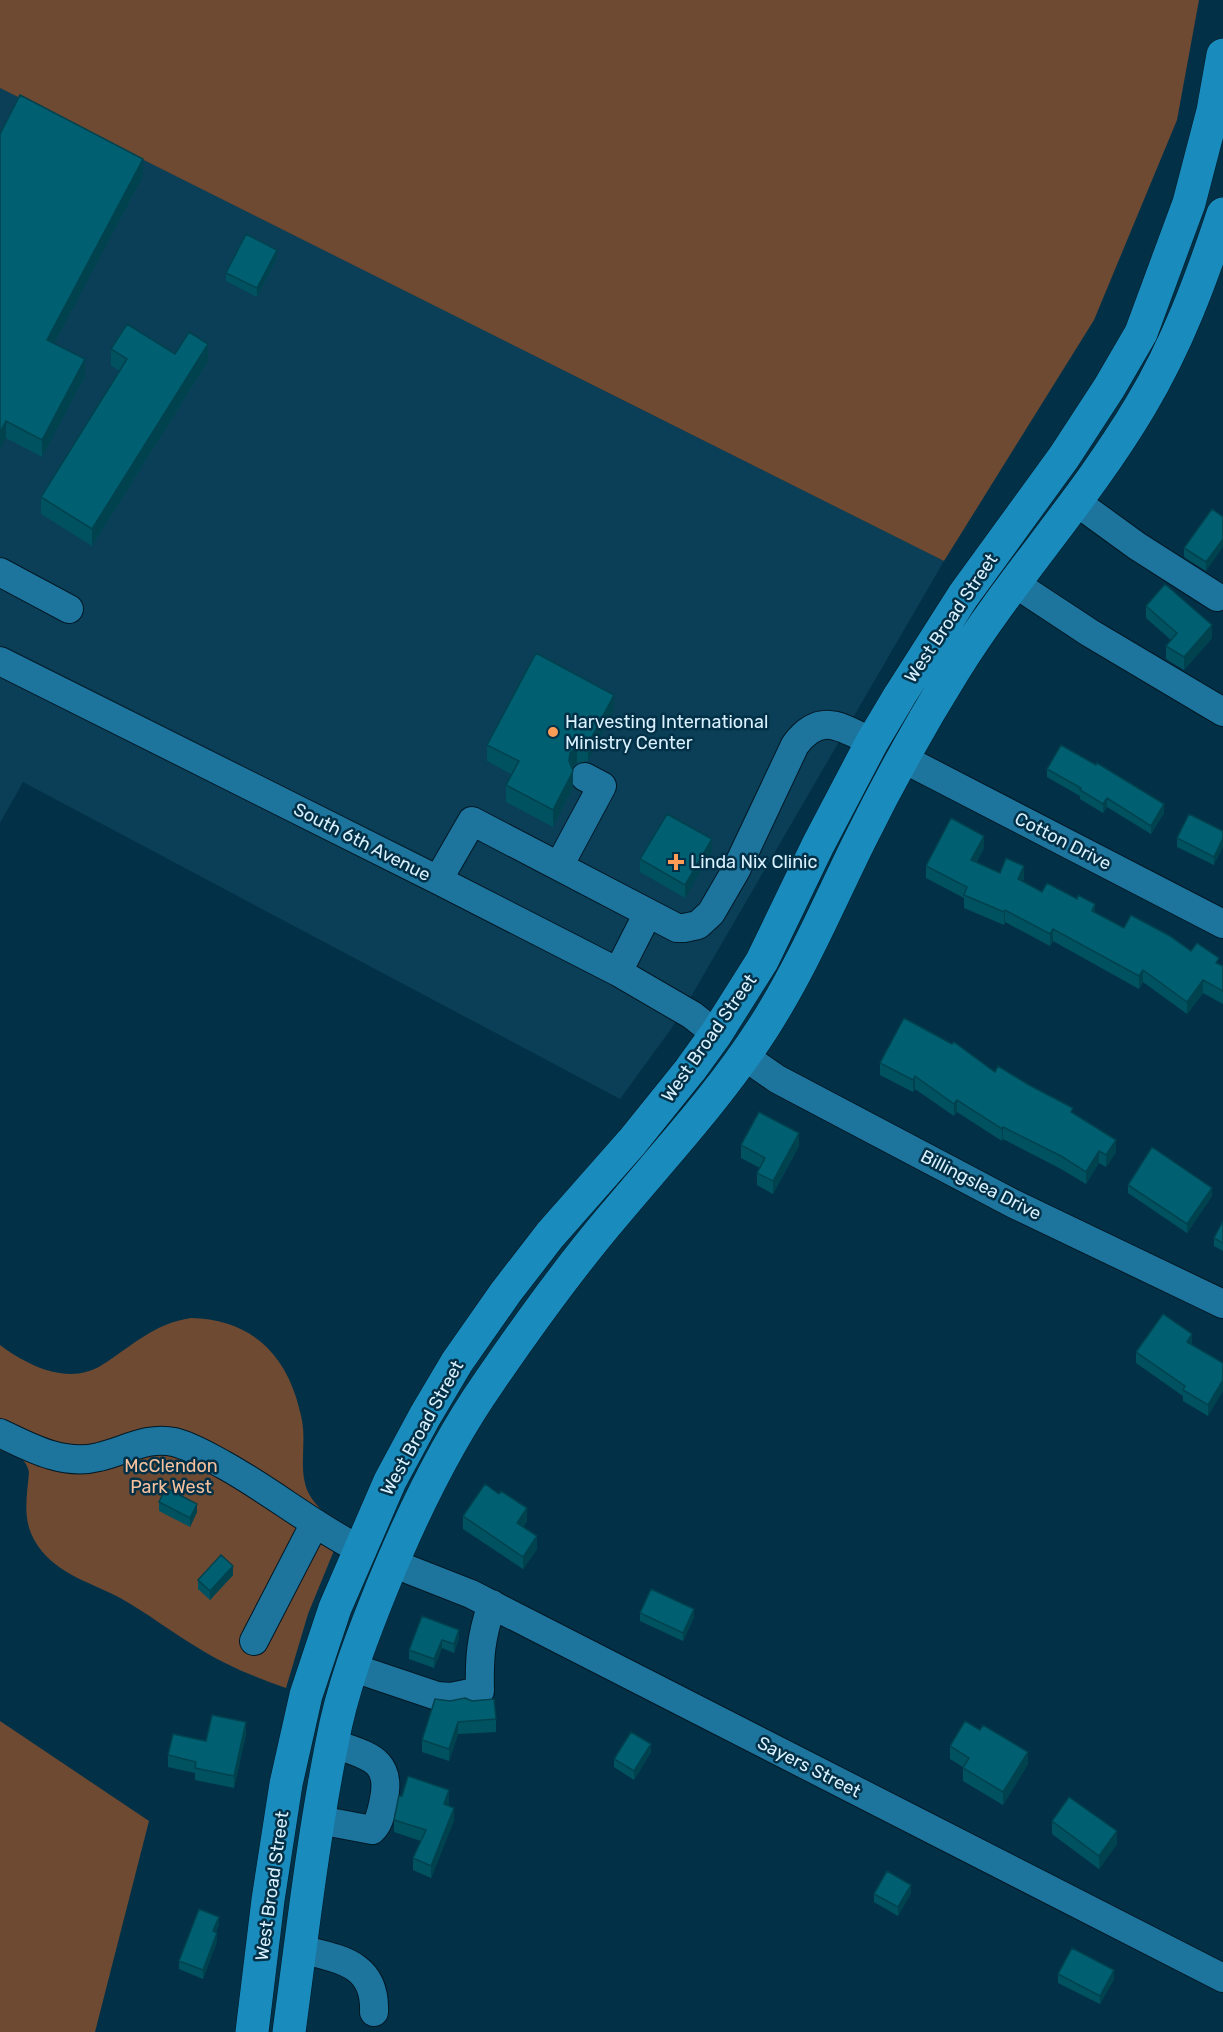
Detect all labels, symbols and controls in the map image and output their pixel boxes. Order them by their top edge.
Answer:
street label: West Broad Street [900,549,1002,687]
place label: Harvesting International Ministry Center [565,711,768,754]
marker: Harvesting International Ministry Center [546,725,560,739]
street label: South 6th Avenue [290,798,434,886]
street label: Cotton Drive [1011,807,1115,875]
place label: Linda Nix Clinic [690,851,817,873]
marker: Linda Nix Clinic [667,853,685,871]
street label: West Broad Street [657,970,761,1106]
street label: Billingslea Drive [917,1145,1045,1225]
street label: West Broad Street [376,1357,468,1499]
park label: McClendon Park West [124,1455,218,1498]
street label: Sayers Street [754,1732,864,1802]
street label: West Broad Street [251,1810,293,1962]

